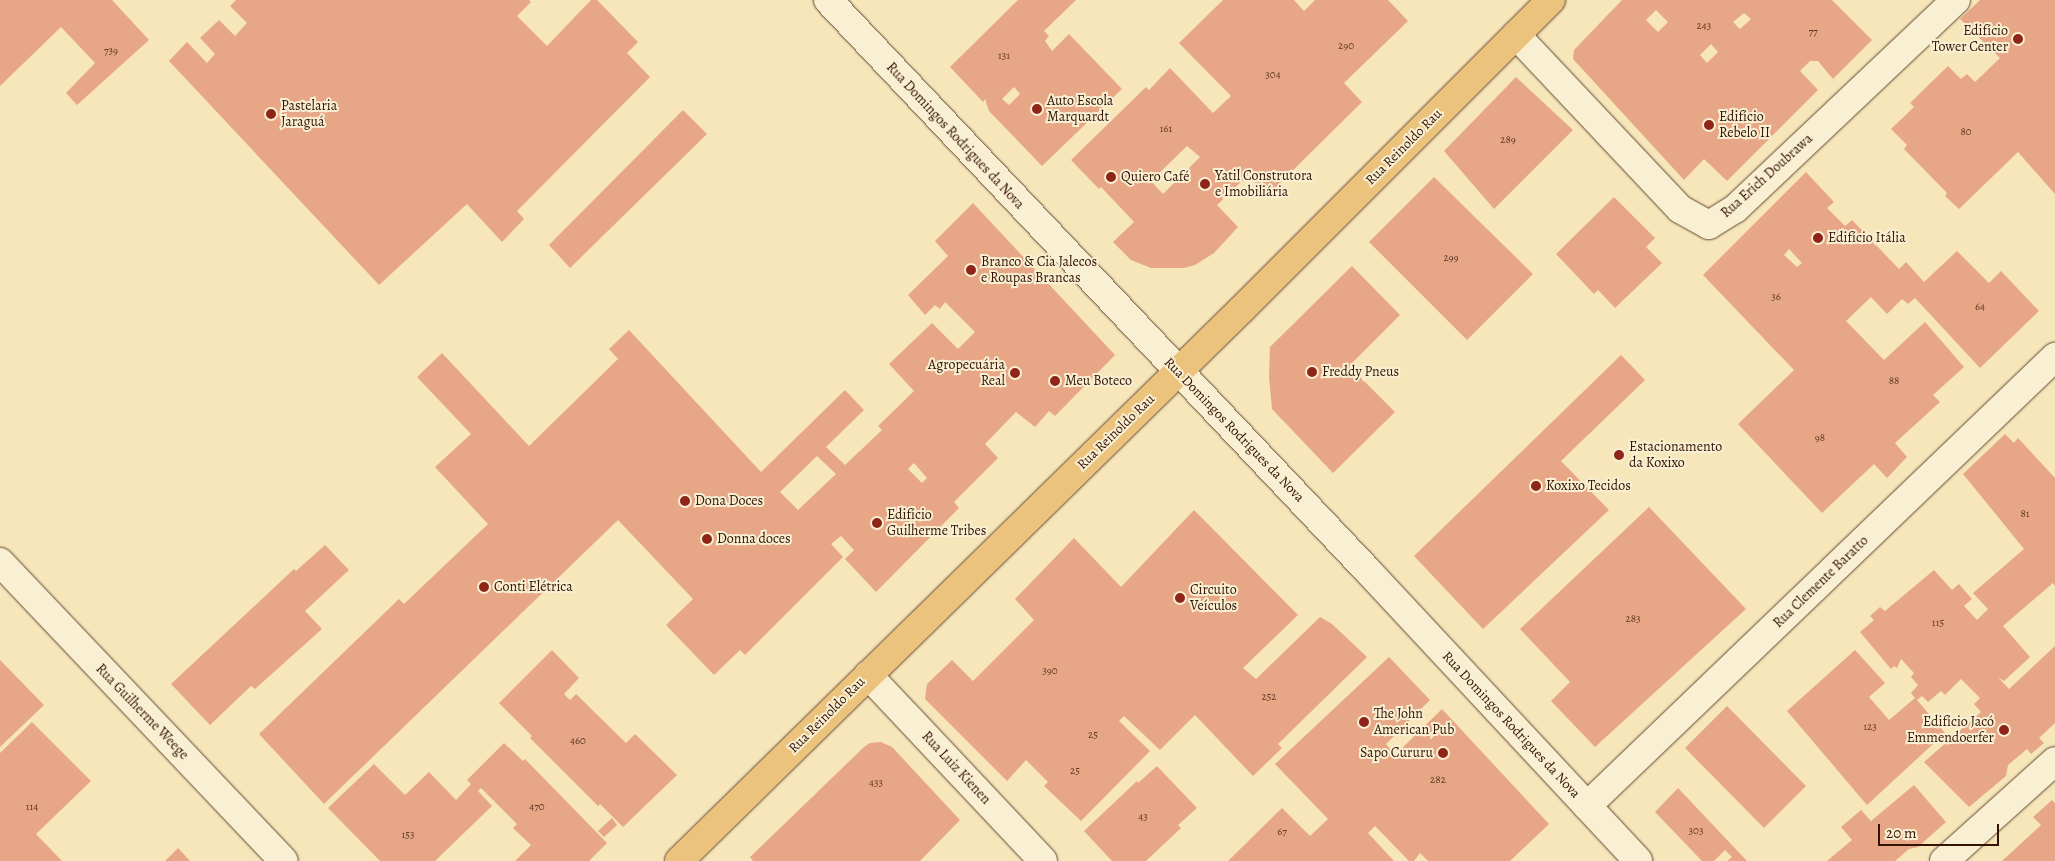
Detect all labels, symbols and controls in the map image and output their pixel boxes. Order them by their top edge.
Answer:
house number: 243 [1697,19,1711,33]
place label: Edifício Tower Center [1932,23,2008,56]
house number: 77 [1808,25,1818,39]
marker: Edifício Tower Center [2012,33,2024,45]
house number: 290 [1338,39,1354,53]
house number: 739 [104,44,118,58]
house number: 131 [998,49,1010,63]
street label: Rua Domingos Rodrigues da Nova [883,59,1027,213]
house number: 304 [1265,68,1281,82]
place label: Auto Escola Marquardt [1047,93,1113,125]
place label: Pastelaria Jaraguá [281,98,337,130]
marker: Auto Escola Marquardt [1031,103,1043,115]
street label: Rua Reinoldo Rau [1362,105,1446,189]
marker: Pastelaria Jaraguá [265,108,277,120]
place label: Edifício Rebelo II [1719,109,1770,142]
marker: Edifício Rebelo II [1703,119,1715,131]
house number: 161 [1160,122,1172,136]
house number: 80 [1960,125,1972,139]
street label: Rua Erich Doubrawa [1718,130,1816,222]
house number: 289 [1500,133,1516,147]
place label: Yatil Construtora e Imobiliária [1215,168,1313,200]
place label: Quiero Café [1121,169,1189,185]
marker: Quiero Café [1105,171,1117,183]
marker: Yatil Construtora e Imobiliária [1199,178,1211,190]
place label: Edifício Itália [1828,230,1906,246]
marker: Edifício Itália [1812,232,1824,244]
house number: 299 [1443,251,1459,265]
place label: Branco & Cia Jalecos e Roupas Brancas [981,254,1097,286]
marker: Branco & Cia Jalecos e Roupas Brancas [965,264,977,276]
house number: 36 [1771,290,1781,304]
house number: 64 [1975,300,1985,314]
street label: Rua Domingos Rodrigues da Nova [1160,354,1308,506]
place label: Agropecuária Real [928,357,1005,390]
place label: Freddy Pneus [1322,364,1399,380]
marker: Freddy Pneus [1306,366,1318,378]
marker: Agropecuária Real [1009,367,1021,379]
place label: Meu Boteco [1065,373,1132,389]
house number: 88 [1889,374,1899,388]
marker: Meu Boteco [1049,375,1061,387]
street label: Rua Reinoldo Rau [1074,391,1158,473]
house number: 98 [1815,431,1825,445]
place label: Estacionamento da Koxixo [1629,439,1722,472]
marker: Estacionamento da Koxixo [1613,449,1625,461]
place label: Koxixo Tecidos [1546,478,1631,494]
marker: Koxixo Tecidos [1530,480,1542,492]
place label: Dona Doces [695,493,763,509]
marker: Dona Doces [679,495,691,507]
place label: Edifício Guilherme Tribes [887,507,986,540]
house number: 81 [2020,507,2030,521]
marker: Edifício Guilherme Tribes [871,517,883,529]
place label: Donna doces [717,531,791,547]
street label: Rua Clemente Baratto [1770,532,1872,632]
marker: Donna doces [701,533,713,545]
place label: Conti Elétrica [494,579,573,595]
marker: Conti Elétrica [478,581,490,593]
place label: Circuito Veículos [1190,582,1237,614]
marker: Circuito Veículos [1174,592,1186,604]
house number: 283 [1625,612,1641,626]
house number: 115 [1932,616,1944,630]
street label: Rua Domingos Rodrigues da Nova [1439,648,1583,802]
street label: Rua Guilherme Weege [92,661,192,763]
house number: 390 [1042,664,1058,678]
street label: Rua Reinoldo Rau [785,673,869,757]
house number: 252 [1261,690,1277,704]
place label: The John American Pub [1374,706,1454,739]
place label: Edifício Jacó Emmendoerfer [1907,714,1994,746]
marker: The John American Pub [1358,716,1370,728]
house number: 123 [1863,720,1877,734]
marker: Edifício Jacó Emmendoerfer [1998,724,2010,736]
street label: Rua Luiz Kienen [918,728,994,808]
house number: 25 [1088,728,1098,742]
house number: 460 [570,734,586,748]
place label: Sapo Cururu [1360,745,1433,761]
marker: Sapo Cururu [1437,747,1449,759]
house number: 25 [1070,764,1080,778]
house number: 282 [1430,773,1446,787]
house number: 433 [869,776,883,790]
house number: 114 [26,800,38,814]
house number: 470 [529,800,545,814]
house number: 43 [1138,810,1148,824]
scale bar [1880,814,2001,846]
text: 20 m [1886,823,1917,843]
house number: 303 [1688,824,1704,838]
house number: 67 [1277,825,1287,839]
house number: 153 [401,828,415,842]

